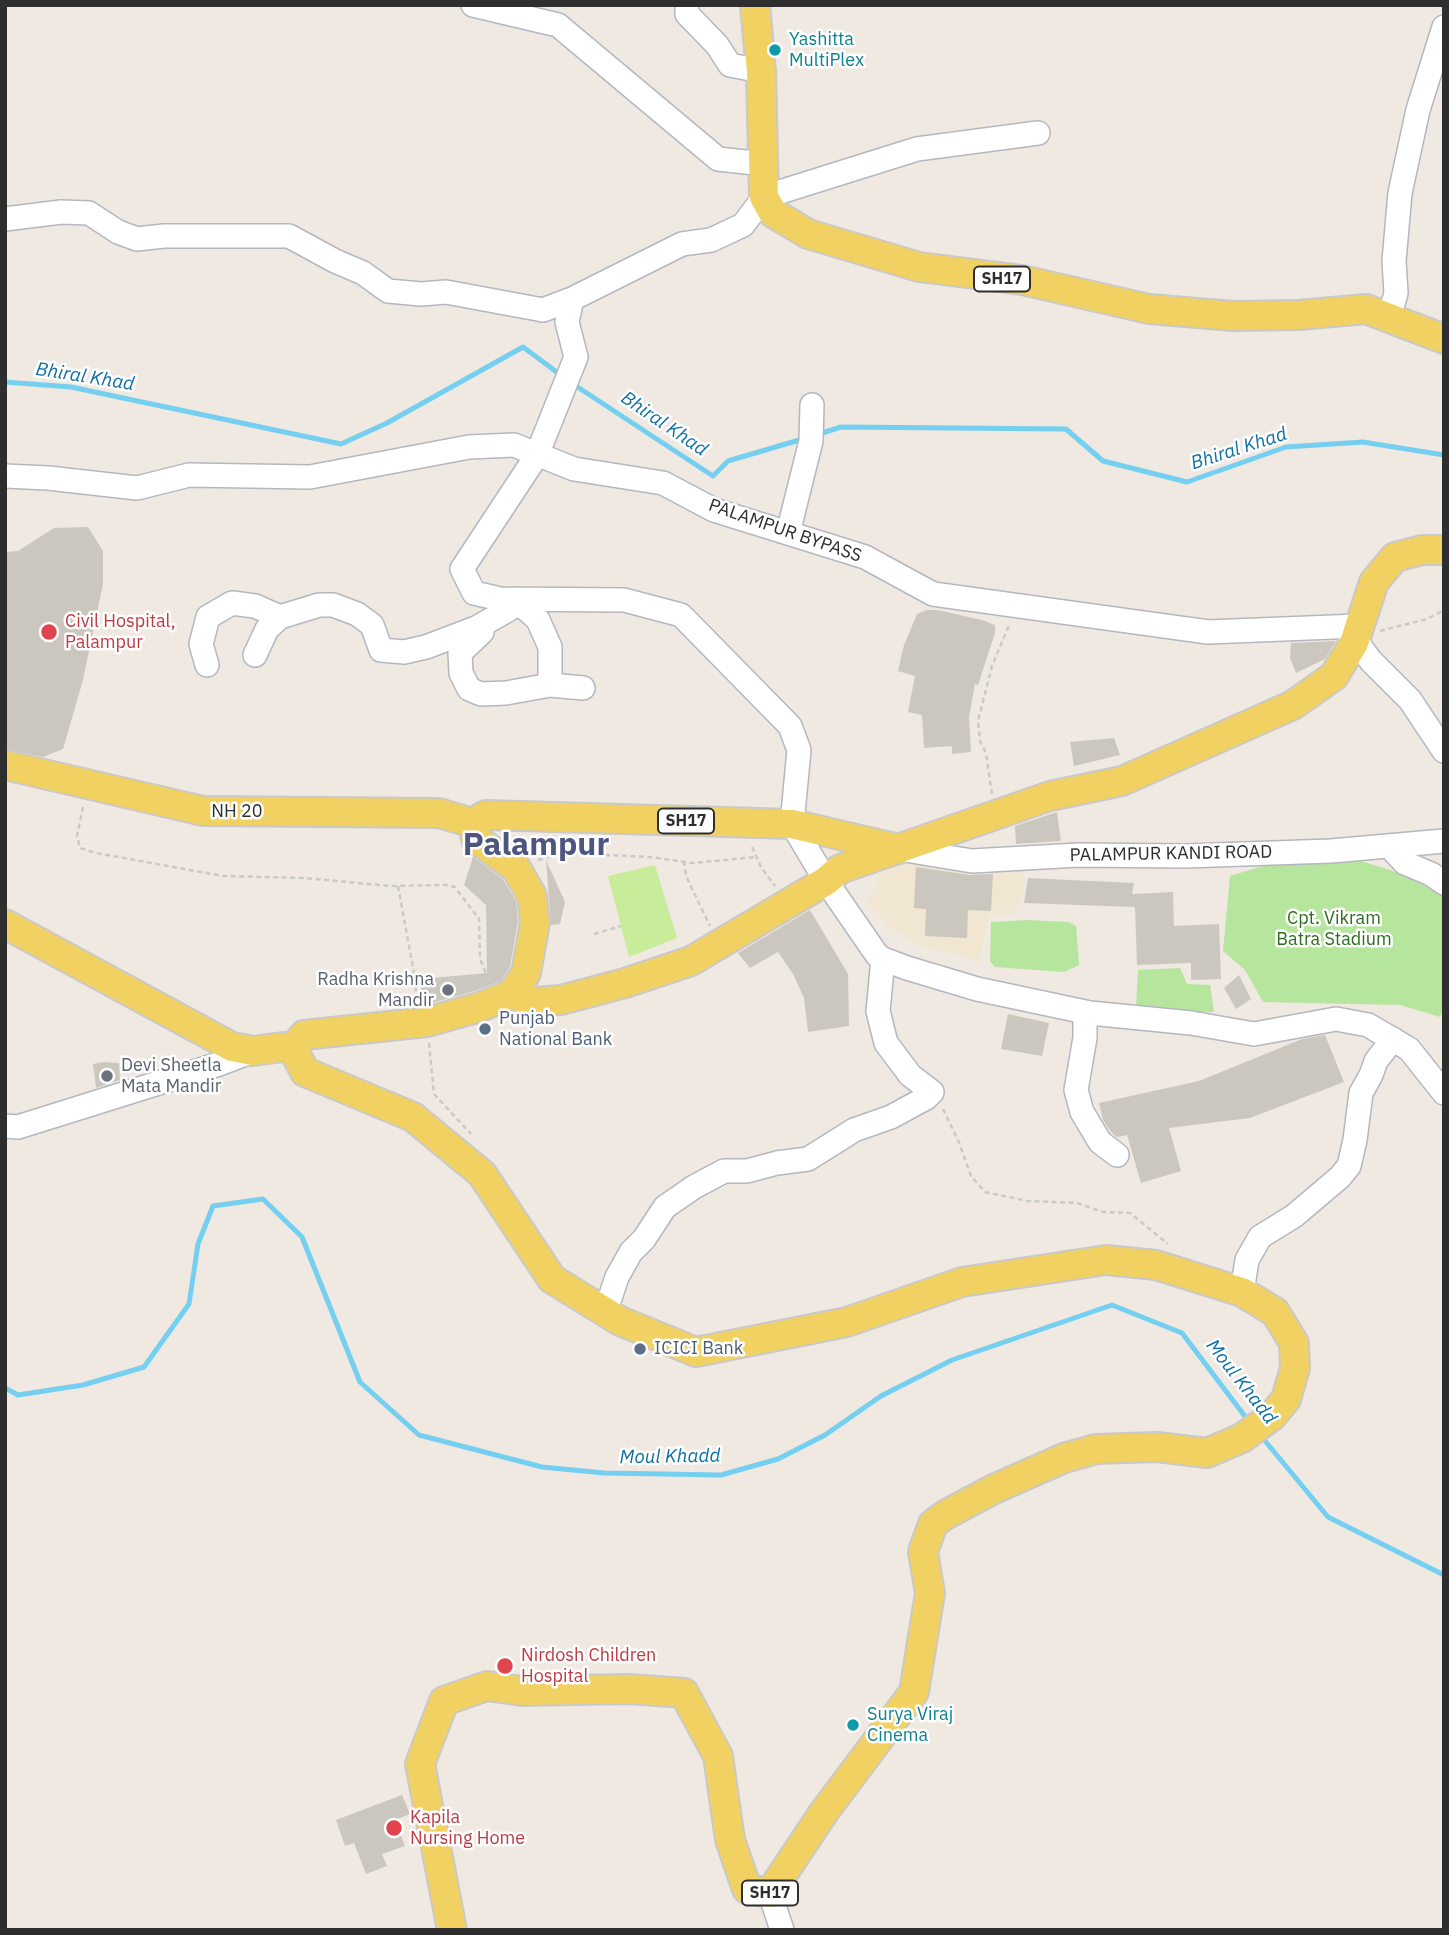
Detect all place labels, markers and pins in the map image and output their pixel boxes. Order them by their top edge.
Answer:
place label: Yashitta MultiPlex [789,29,864,72]
marker: Yashitta MultiPlex [767,42,783,58]
place label: Civil Hospital, Palampur [65,611,176,654]
marker: Civil Hospital, Palampur [39,622,59,642]
place label: Radha Krishna Mandir [317,969,434,1012]
marker: Radha Krishna Mandir [440,982,456,998]
place label: Punjab National Bank [499,1008,612,1050]
marker: Punjab National Bank [477,1021,493,1037]
place label: Devi Sheetla Mata Mandir [121,1055,222,1098]
marker: Devi Sheetla Mata Mandir [99,1068,115,1084]
place label: ICICI Bank [654,1338,743,1360]
marker: ICICI Bank [632,1341,648,1357]
place label: Nirdosh Children Hospital [521,1645,656,1688]
marker: Nirdosh Children Hospital [495,1656,515,1676]
place label: Surya Viraj Cinema [867,1704,953,1746]
marker: Surya Viraj Cinema [845,1717,861,1733]
place label: Kapila Nursing Home [410,1807,525,1850]
marker: Kapila Nursing Home [384,1818,404,1838]

